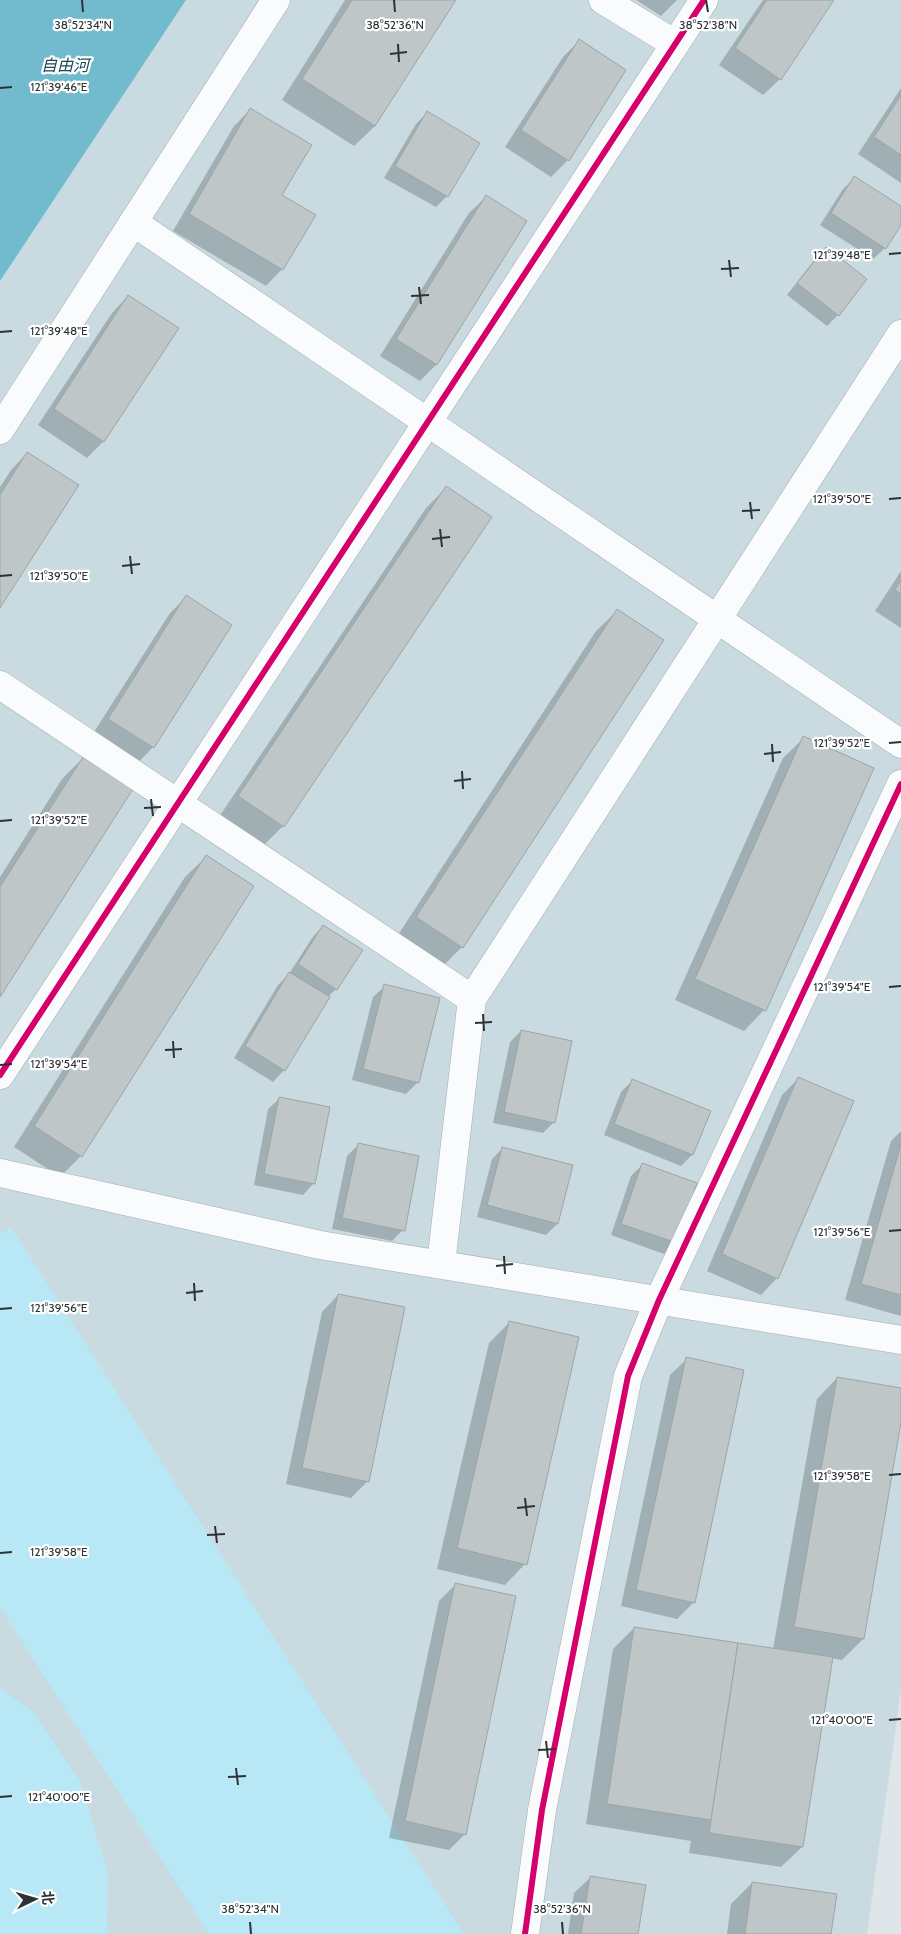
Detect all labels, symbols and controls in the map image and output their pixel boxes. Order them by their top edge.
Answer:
text: 38°52'34"N [54,17,112,32]
text: 38°52'36"N [366,17,424,32]
text: 38°52'38"N [679,17,737,32]
water label: 自由河 [41,56,92,75]
text: 121°39'46"E [30,79,88,94]
text: 121°39'48"E [813,247,871,262]
text: 121°39'48"E [30,323,88,338]
text: 121°39'50"E [813,491,872,506]
text: 121°39'50"E [30,568,89,583]
text: 121°39'52"E [814,735,870,750]
text: 121°39'52"E [31,812,87,827]
text: 121°39'54"E [814,979,871,994]
text: 121°39'54"E [31,1056,88,1071]
text: 121°39'56"E [814,1224,871,1239]
text: 121°39'56"E [31,1300,88,1315]
text: 121°39'58"E [813,1468,871,1483]
text: 121°39'58"E [30,1544,88,1559]
text: 121°40'00"E [811,1712,873,1727]
text: 121°40'00"E [28,1789,90,1804]
north arrow [10,1874,60,1924]
text: 北 [38,1890,58,1906]
text: 38°52'34"N [221,1901,279,1916]
text: 38°52'36"N [533,1901,591,1916]

